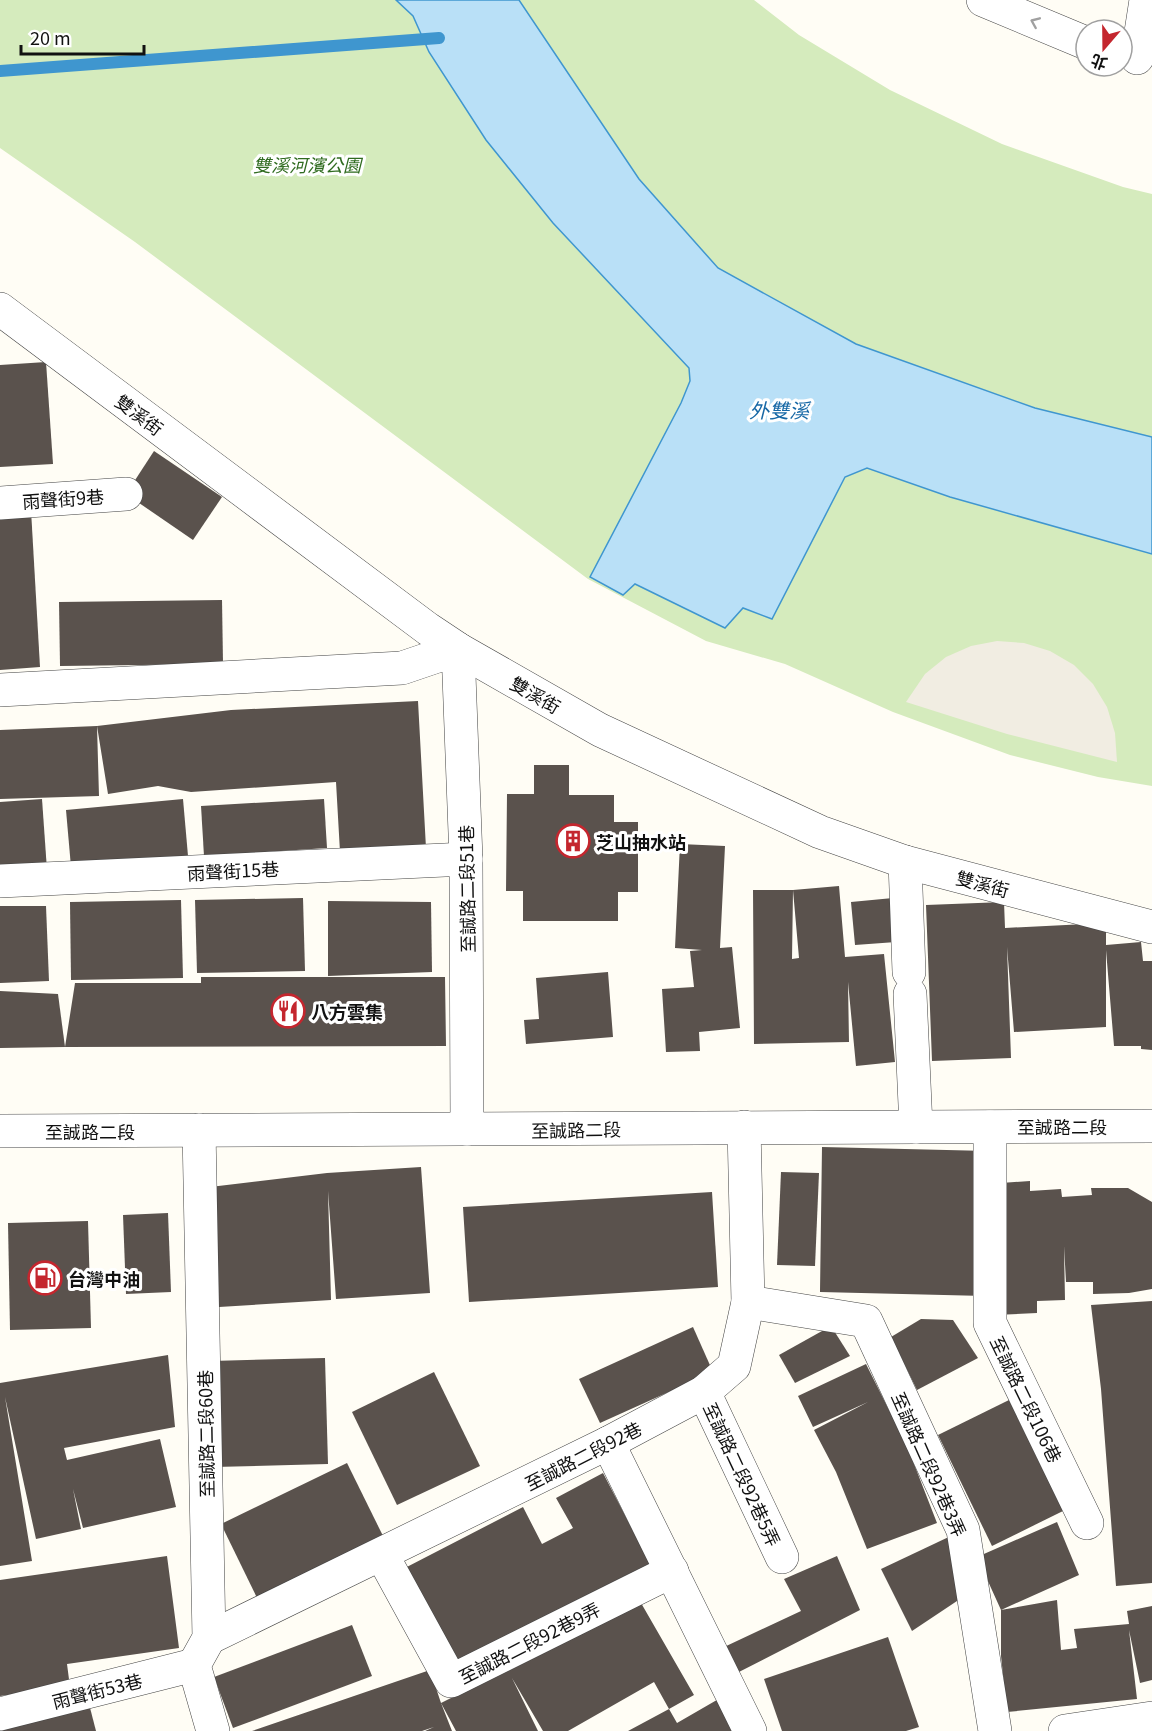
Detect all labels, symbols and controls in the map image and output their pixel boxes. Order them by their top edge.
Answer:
one-way arrow [1030,17,1041,29]
scale bar [21,18,144,56]
north arrow [1074,18,1134,78]
text: 20 m [30,24,71,50]
text: 北 [1087,49,1110,77]
park label: 雙溪河濱公園 [253,151,364,177]
street label: 雙溪街 [111,387,169,441]
water label: 外雙溪 [749,395,812,424]
street label: 雨聲街9巷 [21,482,105,514]
street label: 雙溪街 [506,669,566,719]
building icon: 芝山抽水站 [555,823,591,859]
street label: 至誠路二段51巷 [452,825,480,953]
place label: 芝山抽水站 [596,828,686,854]
street label: 雨聲街15巷 [186,855,280,885]
street label: 雙溪街 [954,863,1012,903]
restaurant icon: 八方雲集 [270,993,306,1029]
place label: 八方雲集 [311,998,383,1024]
street label: 至誠路二段 [1017,1113,1107,1139]
street label: 至誠路二段 [531,1115,621,1143]
street label: 至誠路二段 [45,1118,135,1144]
fuel station icon: 台灣中油 [27,1260,63,1296]
place label: 台灣中油 [68,1265,140,1291]
street label: 至誠路二段106巷 [985,1331,1069,1467]
street label: 至誠路二段60巷 [191,1370,219,1498]
street label: 至誠路二段92巷3弄 [886,1387,974,1541]
street label: 至誠路二段92巷5弄 [698,1398,788,1550]
street label: 至誠路二段92巷 [520,1414,646,1496]
street label: 至誠路二段92巷9弄 [454,1595,604,1689]
street label: 雨聲街53巷 [49,1666,145,1714]

